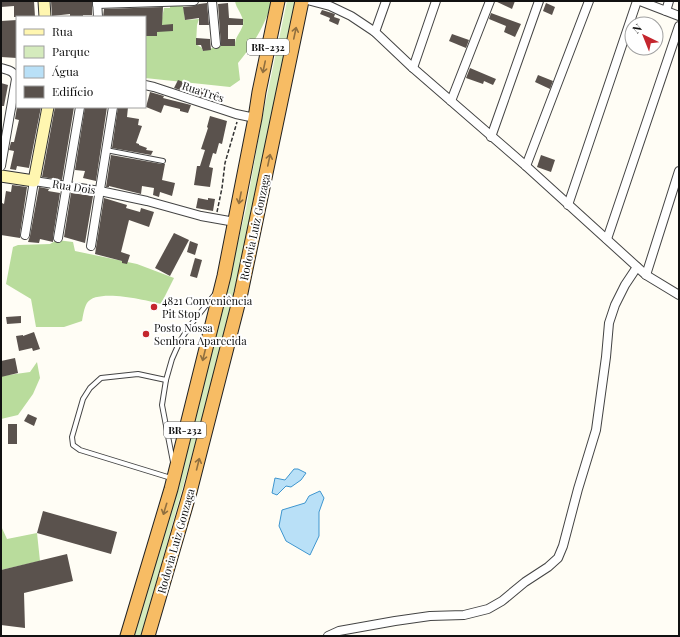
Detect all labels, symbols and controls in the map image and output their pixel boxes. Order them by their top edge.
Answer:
legend [16,16,146,108]
north arrow [624,16,664,56]
text: N [629,20,645,37]
text: Rua [52,23,73,39]
one-way arrow [291,27,299,40]
road number: BR-232 [247,39,289,55]
text: Parque [52,43,90,59]
one-way arrow [260,60,268,73]
text: Água [51,63,79,79]
street label: Rua Três [180,78,226,105]
text: Edifício [52,83,94,99]
one-way arrow [265,154,273,167]
street label: Rodovia Luiz Gonzaga [236,172,273,282]
street label: Rua Dois [51,176,97,197]
one-way arrow [235,191,243,204]
place label: 4821 Conveniência Pit Stop [162,293,253,321]
marker: 4821 Conveniência Pit Stop [149,302,159,312]
place label: Posto Nossa Senhora Aparecida [154,320,247,348]
marker: Posto Nossa Senhora Aparecida [141,329,151,339]
one-way arrow [199,349,207,362]
road number: BR-232 [164,422,206,438]
one-way arrow [194,458,202,471]
street label: Rodovia Luiz Gonzaga [153,486,198,595]
one-way arrow [161,502,168,515]

